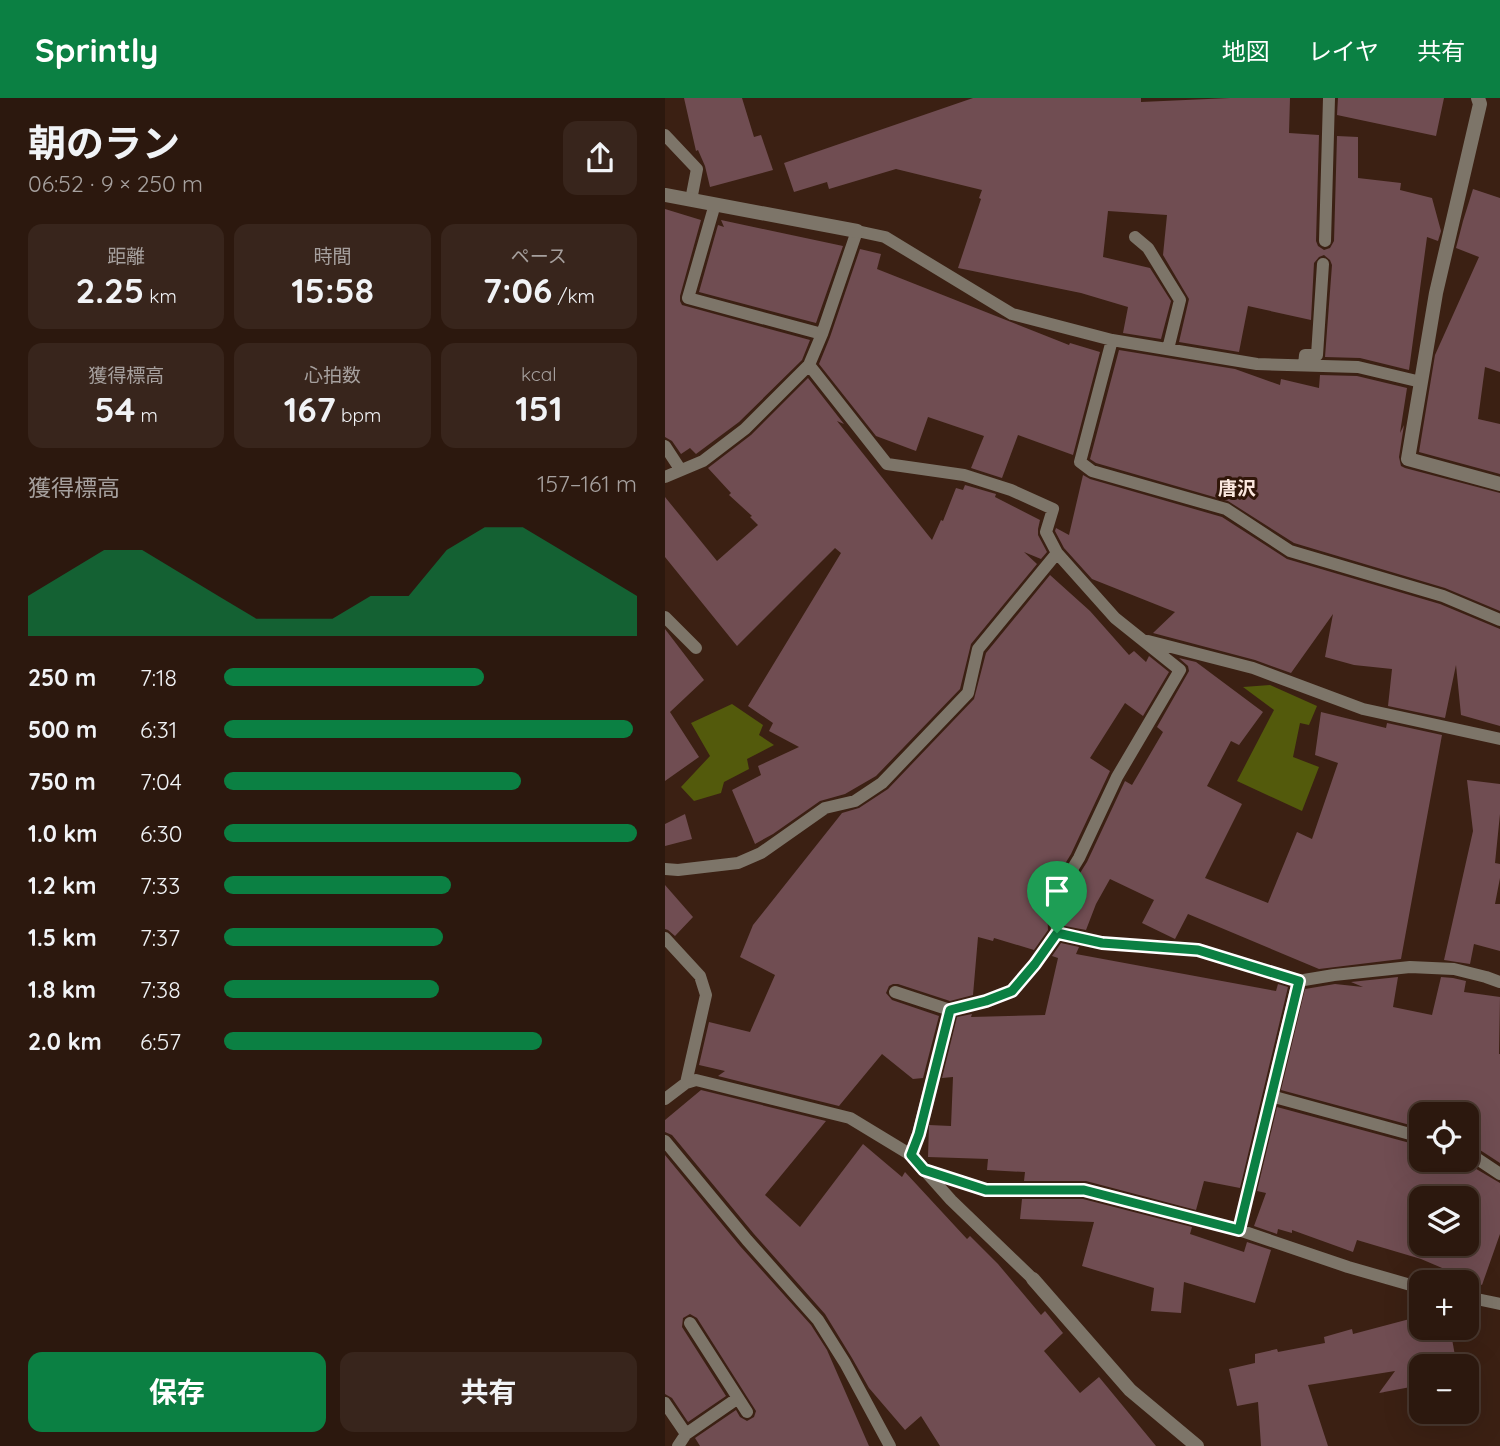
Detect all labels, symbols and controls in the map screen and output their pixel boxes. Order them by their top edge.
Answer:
text: Sprintly [35,29,159,70]
text: 地図 [1222,36,1270,66]
text: レイヤ [1308,36,1379,66]
text: 共有 [1417,36,1465,66]
text: 朝のラン [28,119,180,167]
button: share [563,121,637,195]
text: 06:52 · 9 × 250 m [28,169,203,198]
text: 距離 [107,244,145,268]
text: 時間 [313,244,352,268]
text: ペース [511,244,567,268]
text: 2.25 [75,268,144,312]
text: 15:58 [291,268,374,312]
text: 7:06 [483,268,552,312]
text: km [144,284,177,308]
text: /km [552,284,595,308]
text: kcal [521,362,557,386]
text: 獲得標高 [88,363,164,387]
text: 心拍数 [304,363,361,387]
text: 151 [515,386,563,430]
text: 54 [95,387,135,431]
text: 167 [284,387,336,431]
text: m [135,403,158,427]
text: bpm [336,403,381,427]
text: 157–161 m [537,469,637,498]
text: 獲得標高 [28,473,120,502]
district label: 唐沢 [1218,476,1256,500]
text: 250 m [28,663,96,692]
text: 7:18 [140,663,177,692]
text: 500 m [28,715,97,744]
text: 6:31 [140,715,177,744]
text: 750 m [28,767,96,796]
text: 7:04 [140,767,182,796]
text: 1.0 km [28,819,98,848]
text: 6:30 [140,819,182,848]
pin [1027,861,1087,933]
text: 1.2 km [28,871,97,900]
text: 7:33 [140,871,180,900]
icon: arrive [1038,872,1076,910]
text: 1.5 km [28,923,97,952]
text: 7:37 [140,923,180,952]
text: 1.8 km [28,975,96,1004]
text: 7:38 [140,975,181,1004]
text: 2.0 km [28,1027,102,1056]
text: 6:57 [140,1027,181,1056]
map controls [1409,1102,1479,1424]
button: locate [1409,1102,1479,1172]
button: layers [1409,1186,1479,1256]
button: + [1409,1270,1479,1340]
button: 保存 [28,1352,326,1432]
button: 共有 [340,1352,637,1432]
button: − [1409,1354,1479,1424]

